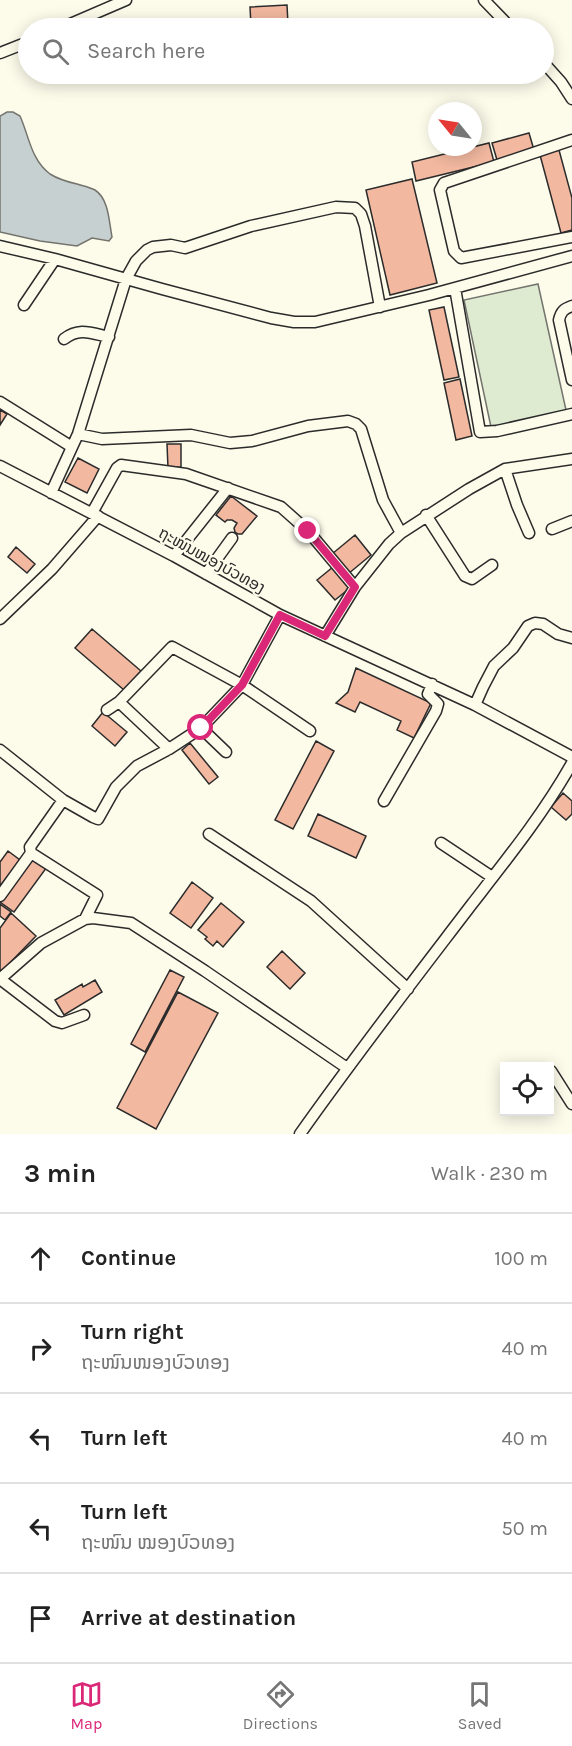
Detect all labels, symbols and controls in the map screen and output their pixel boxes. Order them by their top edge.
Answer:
search box [18,18,554,84]
icon: search [39,35,72,68]
text: Search here [87,38,205,64]
north arrow [428,102,482,156]
route end [294,517,320,543]
street label: ຖະໜົນໜອງບົວທອງ [155,523,269,597]
route start [187,714,213,740]
map controls [500,1062,554,1116]
button: locate [500,1062,554,1116]
text: 3 min [24,1158,96,1189]
text: Walk · 230 m [431,1162,548,1185]
icon: ahead [24,1242,57,1275]
text: Continue [81,1245,176,1271]
text: 100 m [494,1247,548,1270]
text: Turn right [81,1319,184,1345]
icon: right [24,1332,57,1365]
text: 40 m [502,1337,548,1360]
text: ຖະໜົນໜອງບົວທອງ [81,1351,230,1374]
icon: left [24,1422,57,1455]
text: Turn left [81,1425,168,1451]
text: 40 m [502,1427,548,1450]
text: Turn left [81,1499,168,1525]
icon: left [24,1512,57,1545]
text: 50 m [501,1517,548,1540]
text: ຖະໜົນ ໝອງບົວທອງ [81,1531,235,1554]
icon: arrive [24,1602,57,1635]
text: Arrive at destination [81,1605,296,1631]
tab: Map [70,1678,103,1733]
tab: Directions [243,1678,318,1733]
tab: Saved [458,1678,502,1733]

